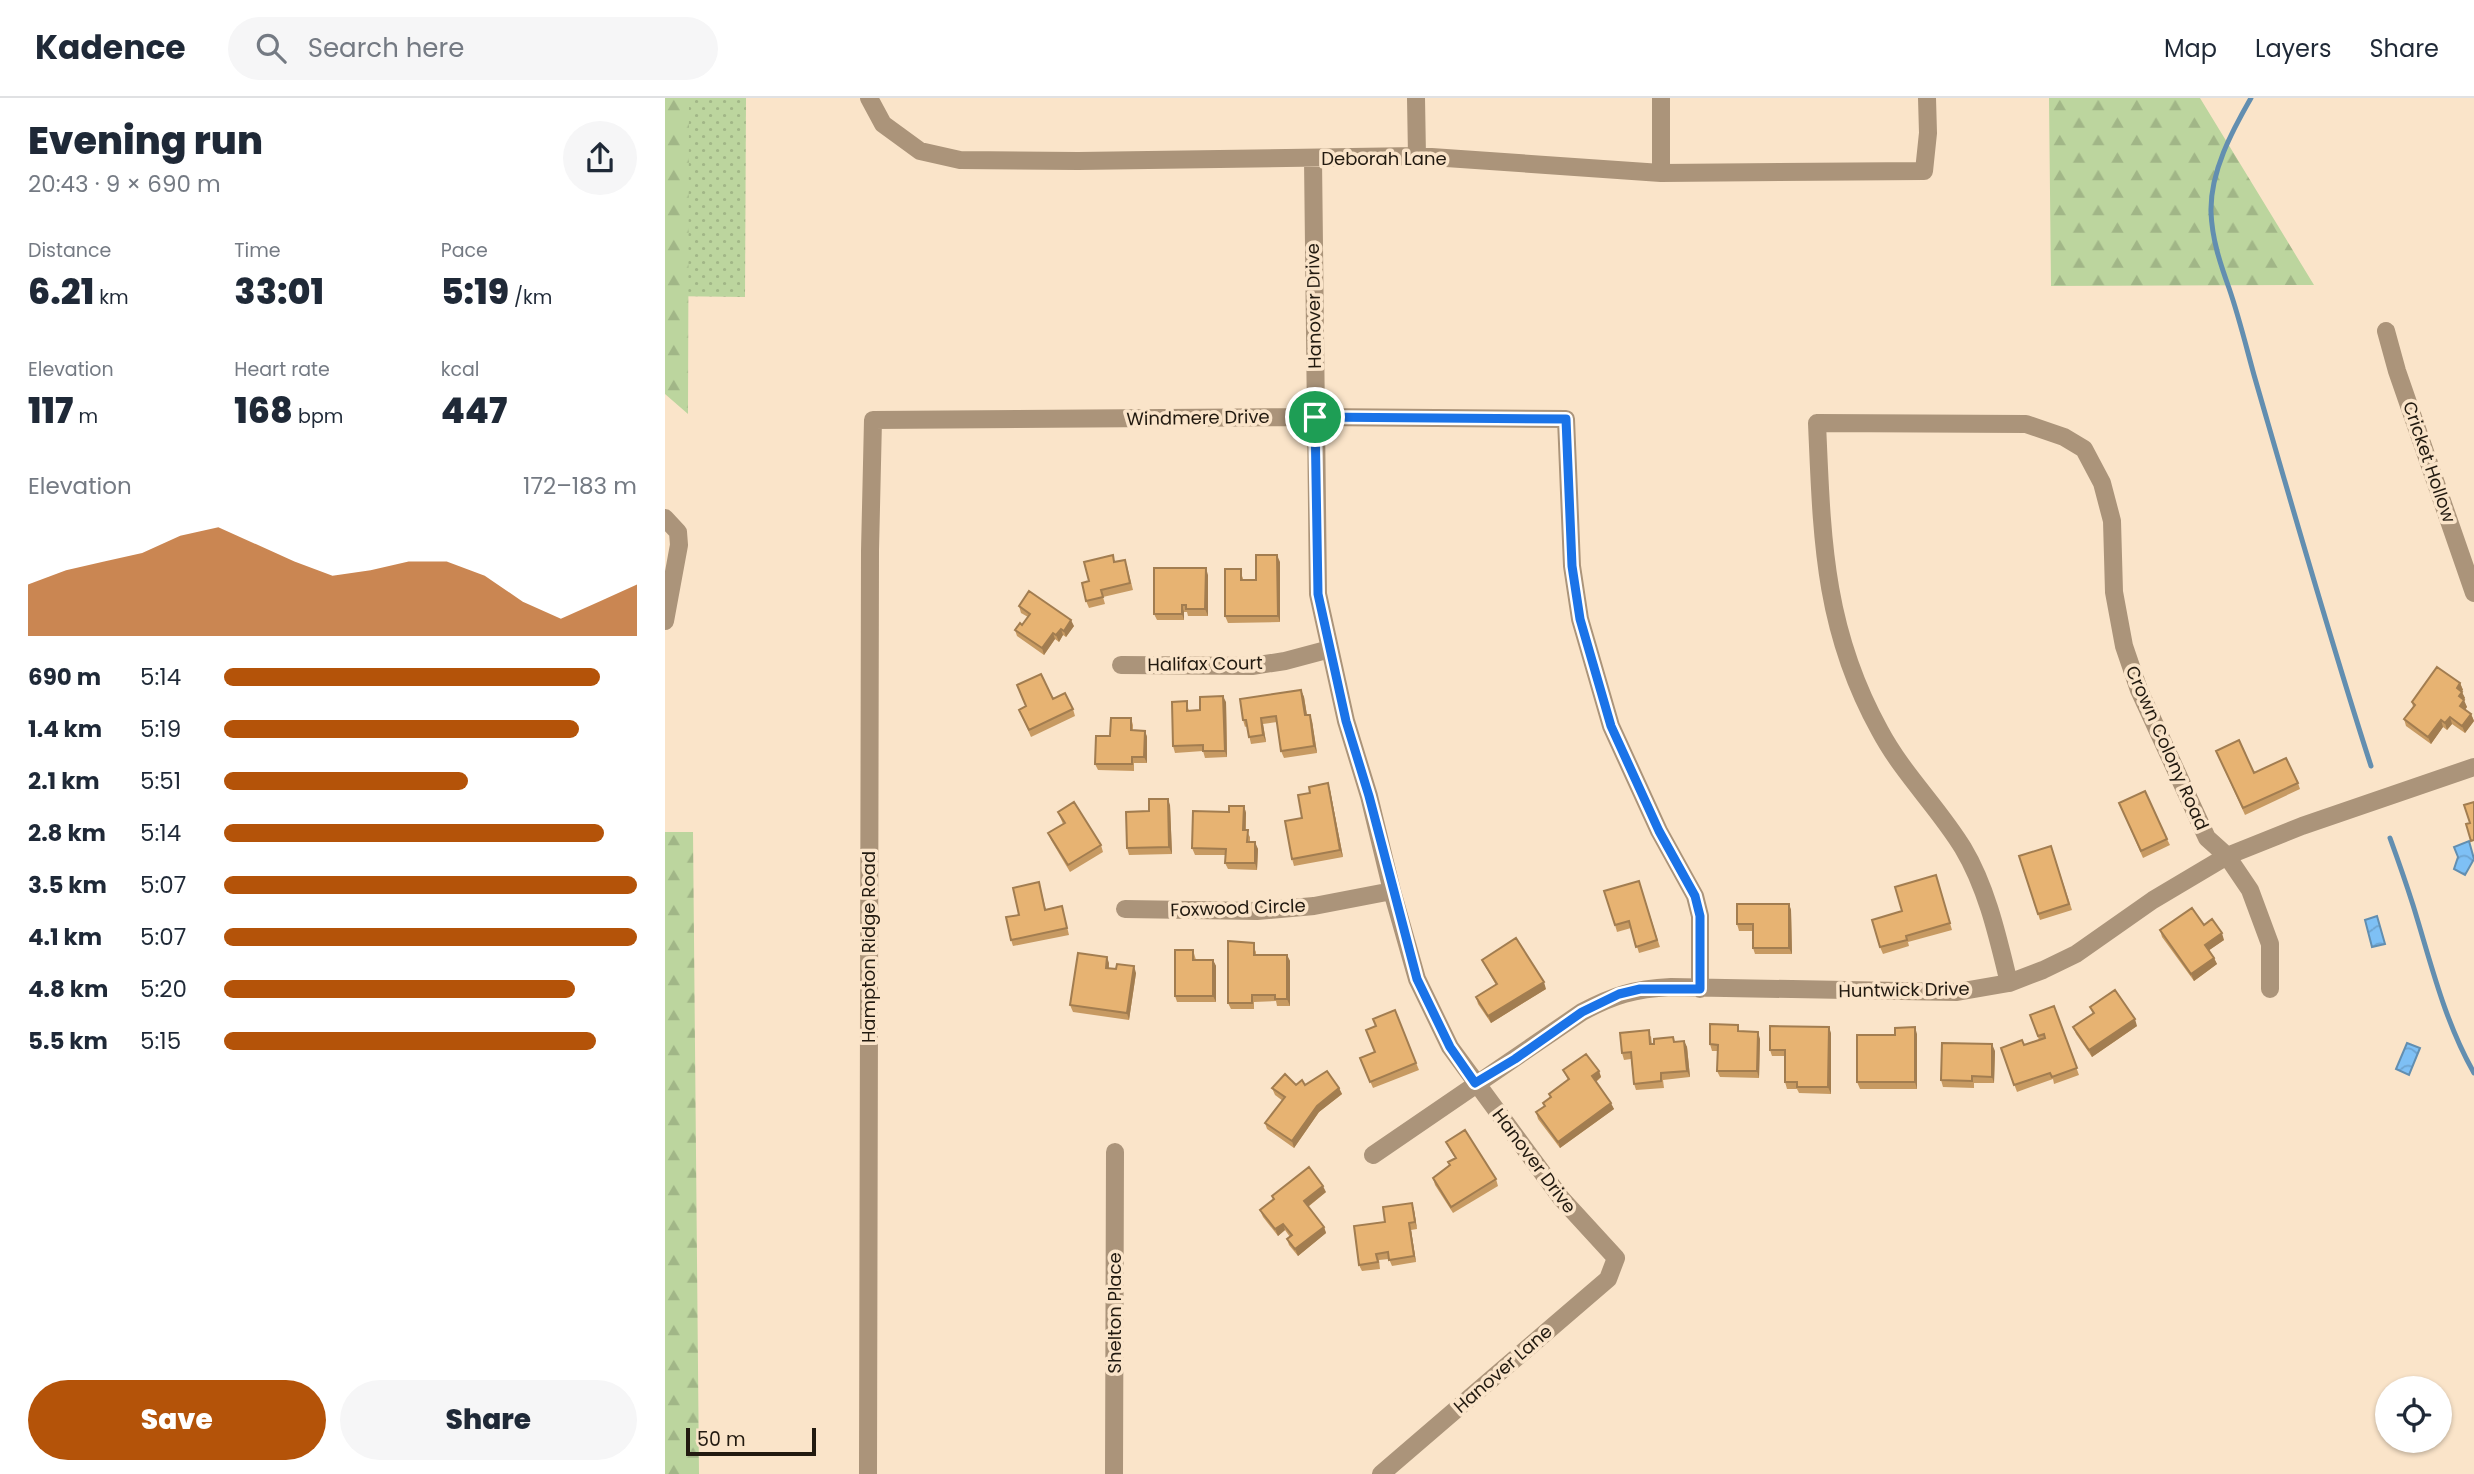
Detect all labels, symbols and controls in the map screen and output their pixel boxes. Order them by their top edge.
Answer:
search box [228,17,718,80]
text: Kadence [35,24,186,71]
icon: search [252,29,290,67]
text: Search here [308,30,464,66]
text: Map [2164,32,2217,65]
text: Layers [2255,32,2331,65]
text: Share [2369,32,2439,65]
text: Evening run [28,114,263,167]
button: share [563,121,637,195]
street label: Deborah Lane [1321,146,1447,171]
text: 20:43 · 9 × 690 m [28,168,221,200]
text: Distance [28,237,111,264]
text: Time [234,237,281,264]
text: Pace [441,237,488,264]
street label: Hanover Drive [1300,243,1327,369]
text: 6.21 [28,267,94,316]
text: 33:01 [234,267,324,316]
text: 5:19 [441,267,509,316]
text: km [94,284,129,311]
text: /km [509,284,552,311]
text: Elevation [28,356,114,383]
text: Heart rate [234,356,330,383]
text: kcal [441,356,480,383]
text: 117 [28,386,73,435]
text: 168 [234,386,293,435]
text: 447 [441,386,507,435]
pin [1285,387,1345,447]
icon: arrive [1296,398,1334,436]
street label: Cricket Hollow [2397,398,2462,526]
text: m [73,403,98,430]
text: bpm [293,403,343,430]
street label: Windmere Drive [1126,404,1270,431]
text: Elevation [28,470,132,502]
text: 172–183 m [523,470,637,502]
street label: Halifax Court [1147,650,1263,677]
text: 690 m [28,661,101,693]
text: 5:14 [140,661,181,693]
street label: Crown Colony Road [2120,661,2215,834]
text: 1.4 km [28,713,102,745]
text: 5:19 [140,713,181,745]
text: 2.1 km [28,765,100,797]
text: 5:51 [140,765,181,797]
text: 2.8 km [28,817,106,849]
text: 5:14 [140,817,181,849]
street label: Hampton Ridge Road [856,851,881,1043]
text: 3.5 km [28,869,107,901]
text: 5:07 [140,869,186,901]
street label: Foxwood Circle [1170,893,1306,922]
text: 4.1 km [28,921,102,953]
text: 5:07 [140,921,186,953]
text: 4.8 km [28,973,108,1005]
text: 5:20 [140,973,187,1005]
street label: Huntwick Drive [1838,976,1970,1003]
text: 5.5 km [28,1025,108,1057]
text: 5:15 [140,1025,181,1057]
street label: Hanover Drive [1487,1103,1582,1218]
street label: Shelton Place [1102,1252,1127,1374]
street label: Hanover Lane [1448,1319,1557,1418]
map controls [2375,1376,2452,1453]
button: locate [2375,1376,2452,1453]
button: Save [28,1380,326,1460]
button: Share [340,1380,637,1460]
scale bar [686,1425,815,1457]
text: 50 m [697,1426,746,1453]

